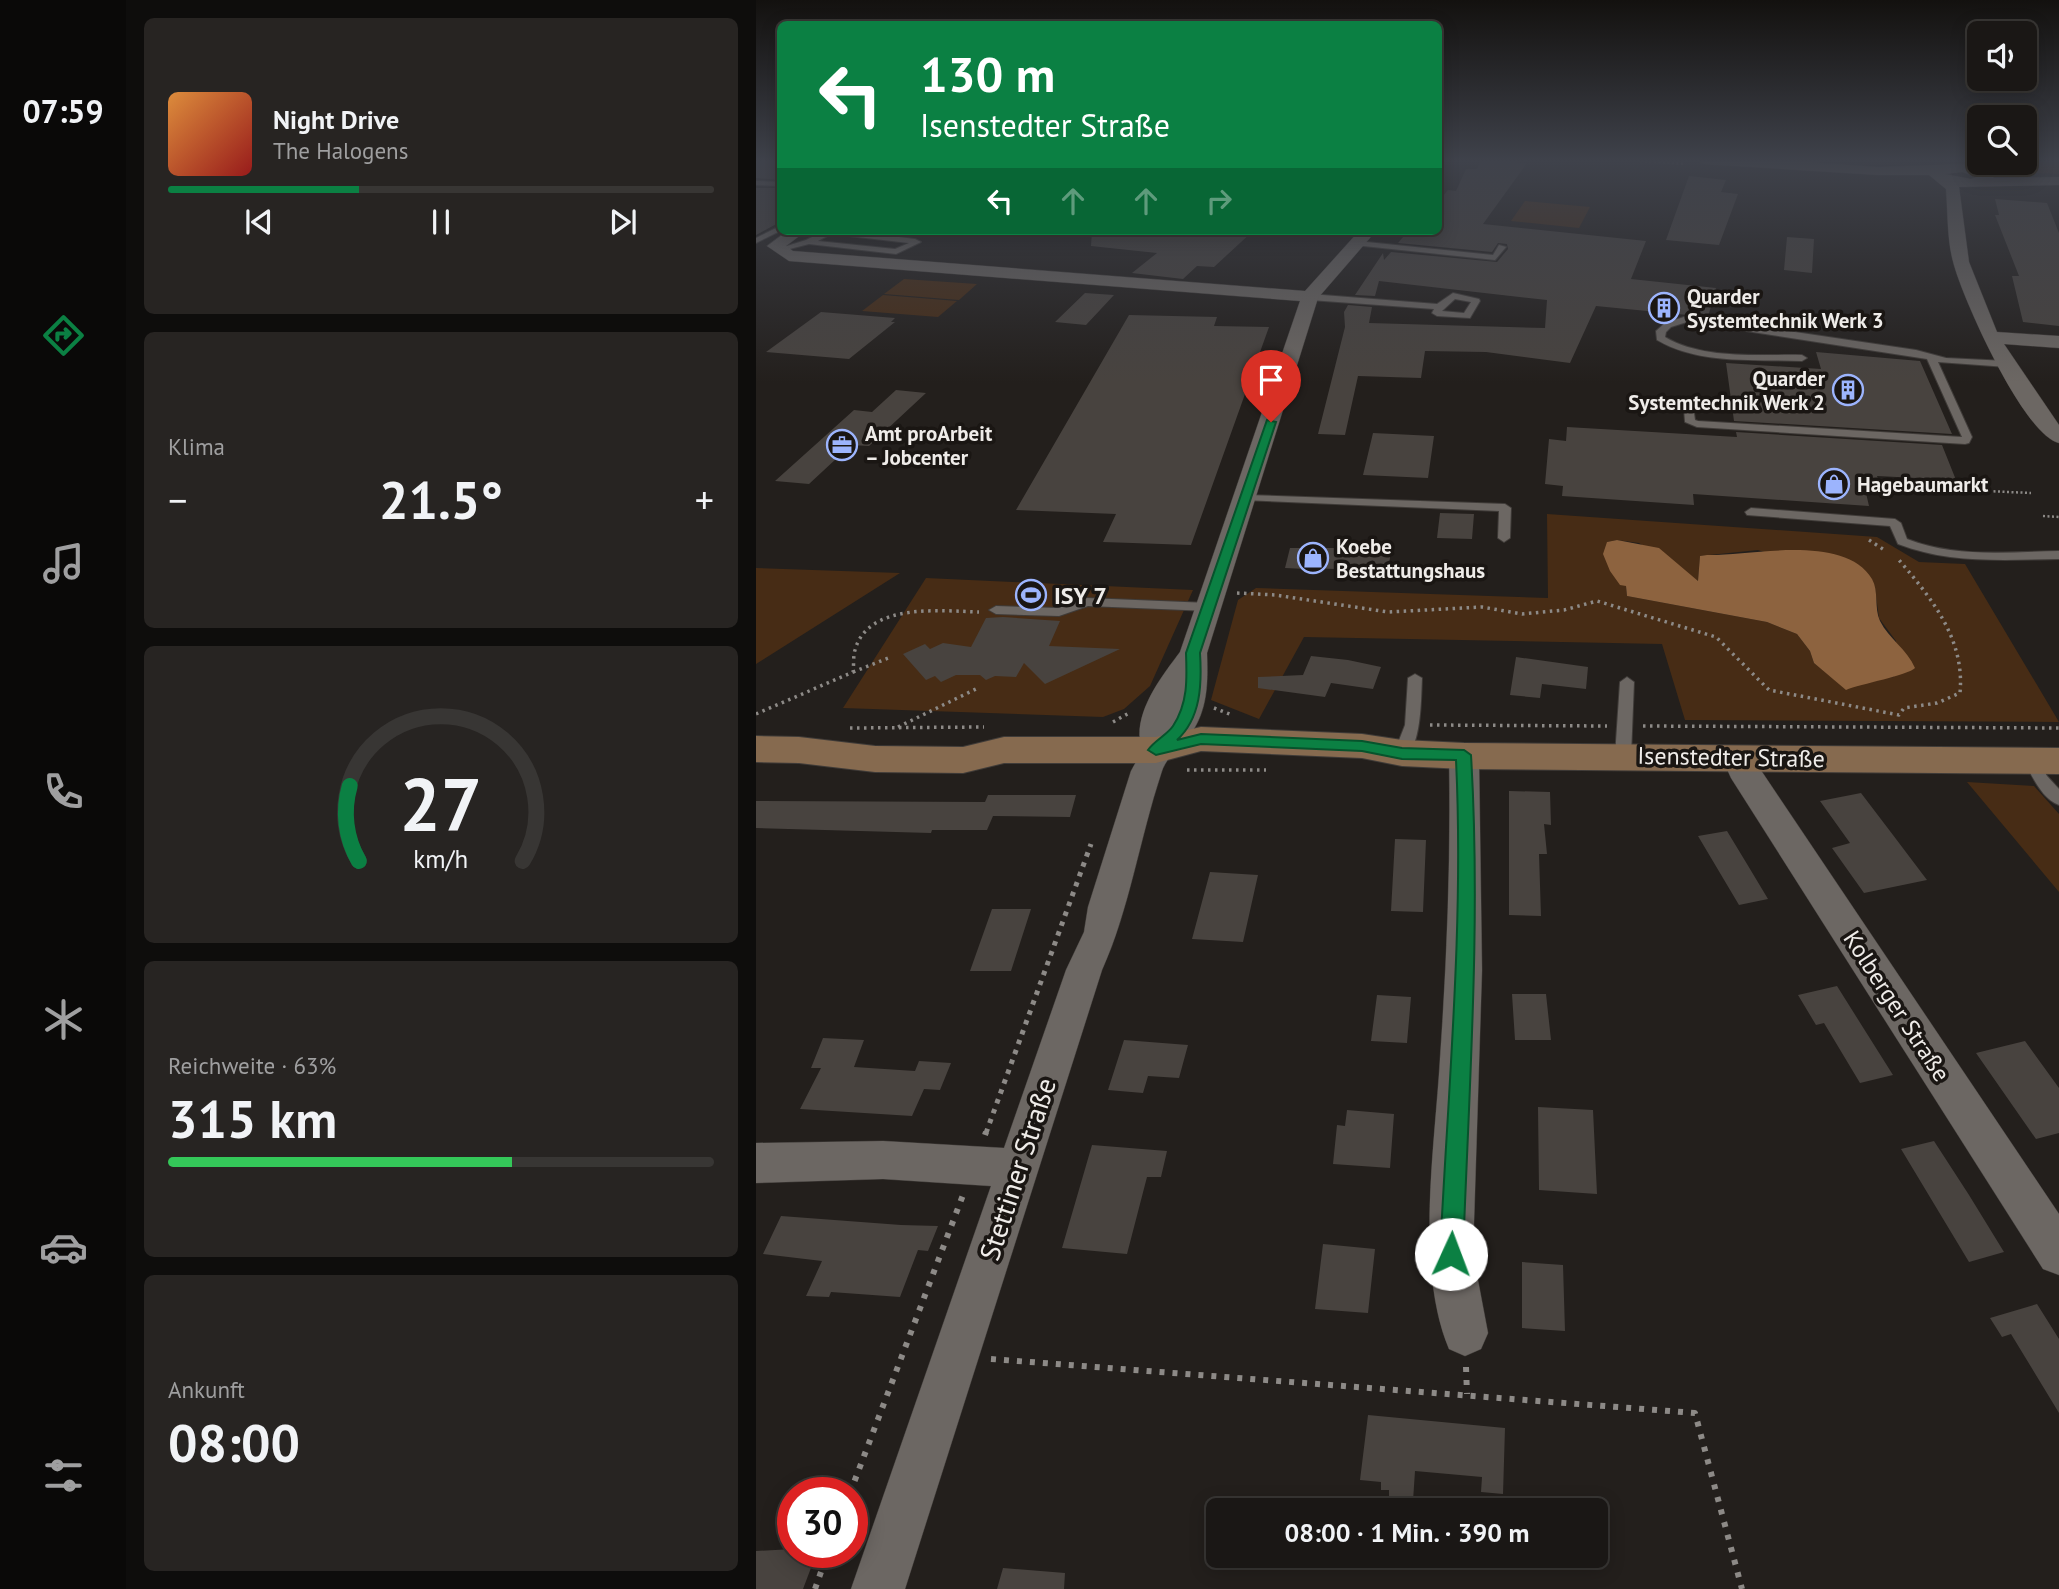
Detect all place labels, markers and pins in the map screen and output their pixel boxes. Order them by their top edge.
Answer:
place label: Quarder Systemtechnik Werk 3 [1687,283,1884,334]
building icon: Quarder Systemtechnik Werk 3 [1647,291,1681,325]
pin [1241,350,1301,422]
place label: Quarder Systemtechnik Werk 2 [1628,365,1826,416]
building icon: Quarder Systemtechnik Werk 2 [1831,373,1865,407]
place label: Amt proArbeit – Jobcenter [865,420,993,471]
office icon: Amt proArbeit – Jobcenter [825,428,859,462]
shop icon: Hagebaumarkt [1817,467,1851,501]
place label: Hagebaumarkt [1857,471,1989,498]
place label: Koebe Bestattungshaus [1336,533,1485,584]
shop icon: Koebe Bestattungshaus [1296,541,1330,575]
sports icon: ISY 7 [1014,578,1048,612]
place label: ISY 7 [1054,580,1107,611]

